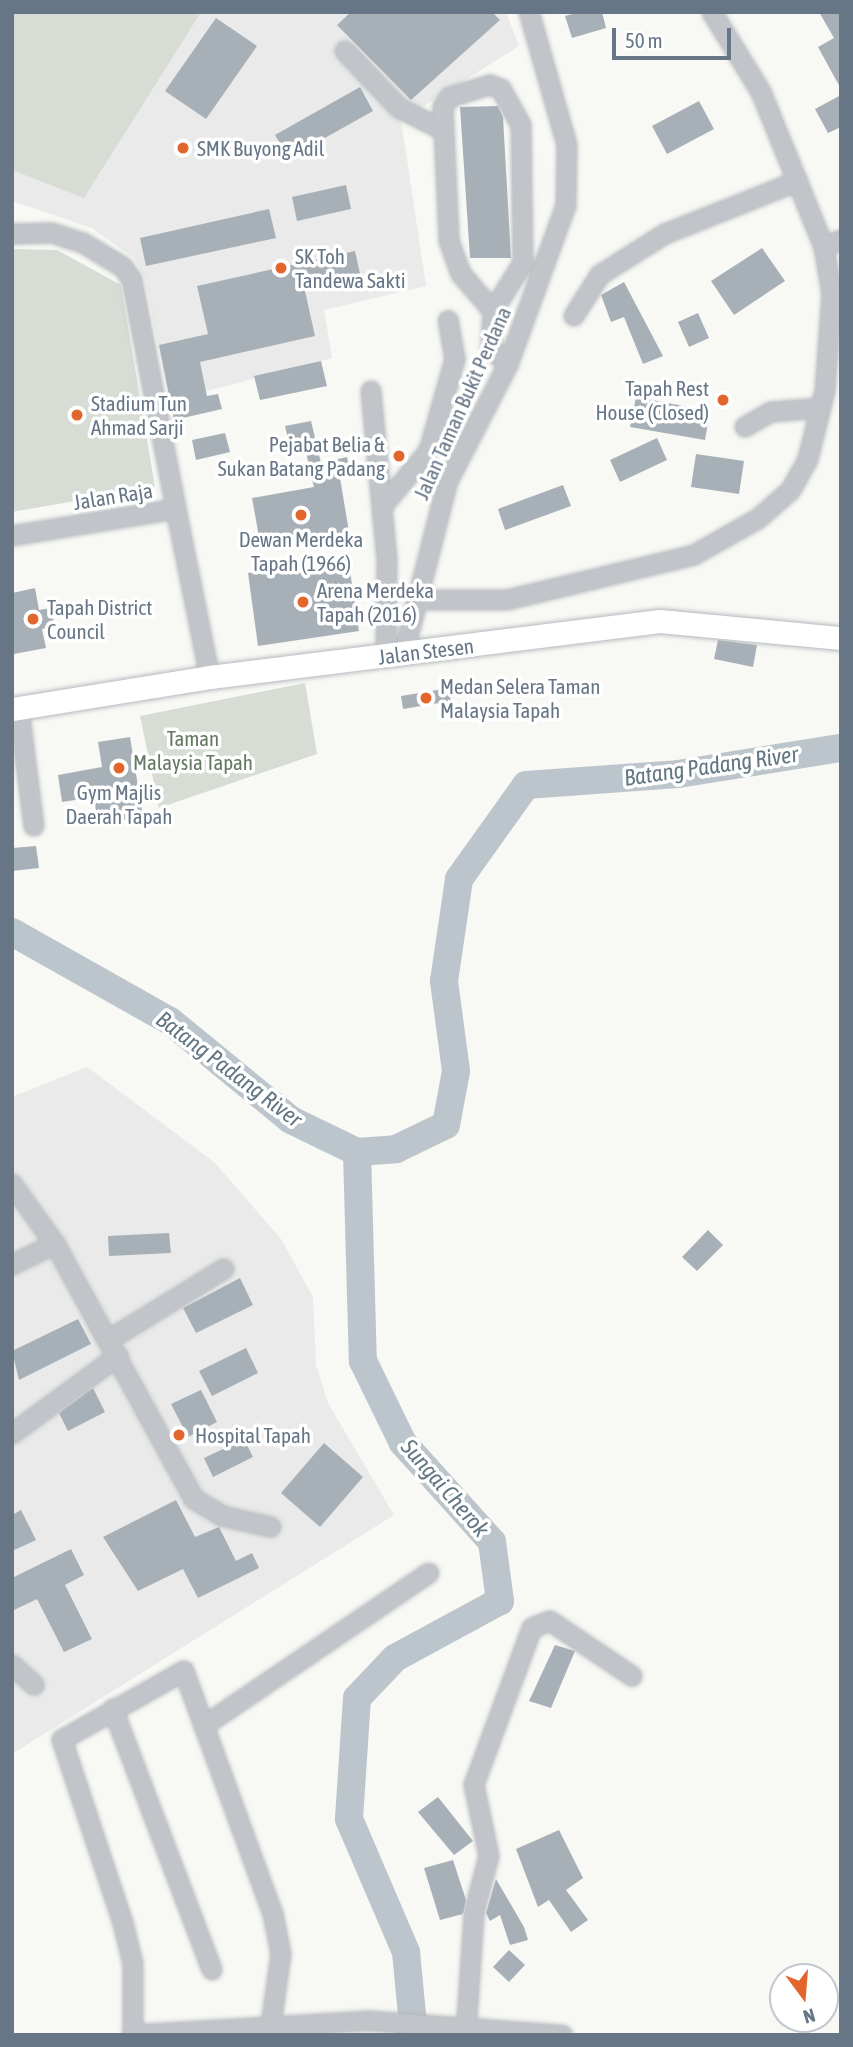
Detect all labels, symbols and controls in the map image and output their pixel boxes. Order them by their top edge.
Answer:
scale bar [615,14,734,58]
text: 50 m [625,28,663,52]
place label: SMK Buyong Adil [197,135,324,161]
marker: SMK Buyong Adil [175,140,191,156]
place label: SK Toh Tandewa Sakti [295,243,406,293]
marker: SK Toh Tandewa Sakti [273,260,289,276]
street label: Jalan Taman Bukit Perdana [408,303,516,503]
place label: Tapah Rest House (Closed) [595,375,709,425]
place label: Stadium Tun Ahmad Sarji [91,390,187,440]
marker: Tapah Rest House (Closed) [715,392,731,408]
marker: Stadium Tun Ahmad Sarji [69,407,85,423]
place label: Pejabat Belia & Sukan Batang Padang [218,431,385,481]
marker: Pejabat Belia & Sukan Batang Padang [391,448,407,464]
street label: Jalan Raja [72,477,154,515]
marker: Dewan Merdeka Tapah (1966) [293,507,309,523]
place label: Dewan Merdeka Tapah (1966) [239,526,363,576]
place label: Arena Merdeka Tapah (2016) [317,577,434,627]
place label: Tapah District Council [47,594,152,644]
marker: Arena Merdeka Tapah (2016) [295,594,311,610]
marker: Tapah District Council [25,611,41,627]
street label: Jalan Stesen [377,633,475,669]
place label: Medan Selera Taman Malaysia Tapah [440,673,601,723]
marker: Medan Selera Taman Malaysia Tapah [418,690,434,706]
park label: Taman Malaysia Tapah [133,725,253,775]
water label: Batang Padang River [622,740,800,792]
marker: Gym Majlis Daerah Tapah [111,760,127,776]
place label: Gym Majlis Daerah Tapah [65,779,173,829]
water label: Batang Padang River [151,1005,307,1133]
place label: Hospital Tapah [195,1422,311,1448]
marker: Hospital Tapah [169,1425,189,1445]
water label: Sungai Cherok [395,1434,495,1542]
north arrow [769,1963,839,2033]
text: N [801,2004,818,2028]

